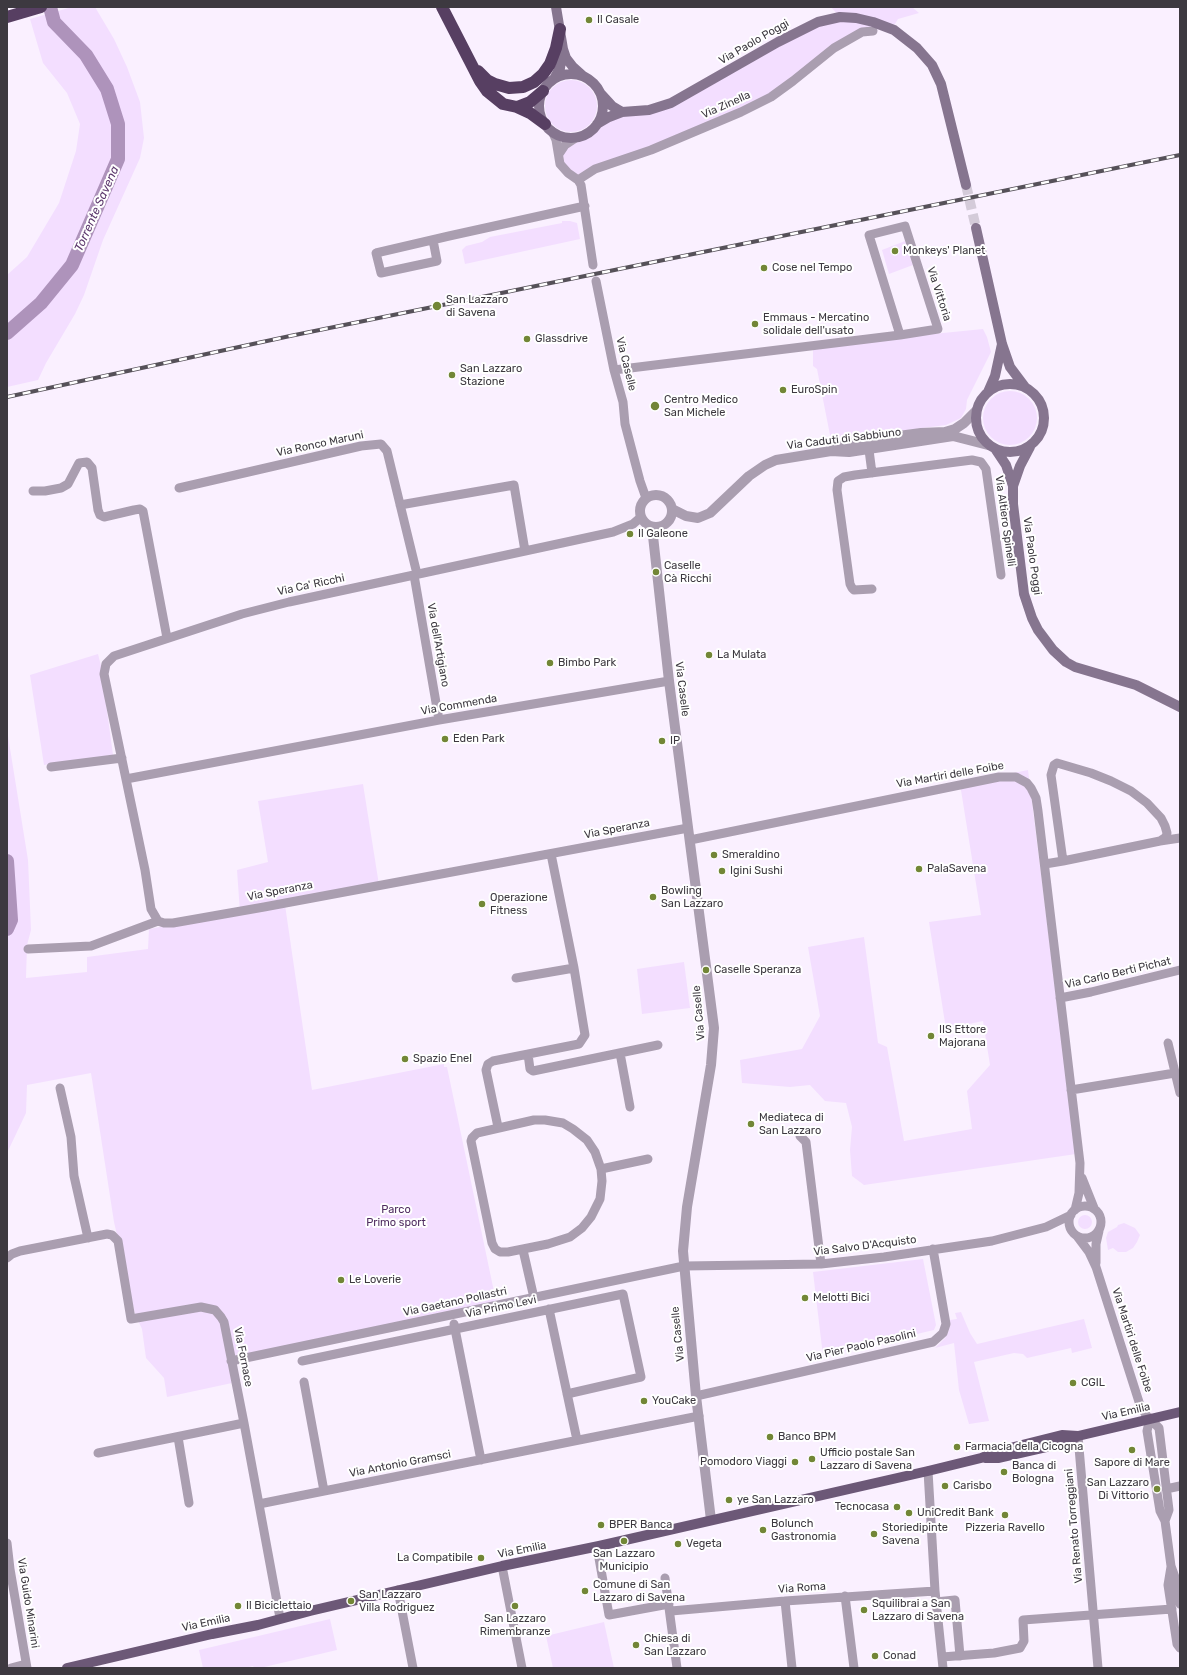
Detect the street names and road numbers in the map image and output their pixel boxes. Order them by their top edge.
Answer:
street label: Via Paolo Poggi [717,17,791,67]
street label: Via Zinella [700,88,752,122]
street label: Via Vittoria [924,265,954,323]
street label: Via Caselle [613,336,639,392]
street label: Via Caduti di Sabbiuno [786,425,902,453]
street label: Via Ronco Maruni [275,428,365,460]
street label: Via Altiero Spinelli [992,475,1018,567]
street label: Via Paolo Poggi [1020,516,1044,596]
street label: Via Ca' Ricchi [276,571,346,599]
street label: Via dell'Artigiano [424,602,452,688]
street label: Via Caselle [672,661,692,717]
street label: Via Commenda [420,692,498,718]
street label: Via Martiri delle Foibe [895,759,1005,791]
street label: Via Speranza [583,816,651,842]
street label: Via Speranza [246,878,314,904]
street label: Via Carlo Berti Pichat [1064,954,1172,992]
street label: Via Caselle [690,985,708,1041]
street label: Via Salvo D'Acquisto [813,1233,917,1259]
street label: Via Gaetano Pollastri [402,1285,508,1319]
street label: Via Martiri delle Foibe [1109,1286,1155,1394]
street label: Via Primo Levi [464,1293,538,1321]
street label: Via Caselle [669,1306,687,1362]
street label: Via Fornace [231,1326,255,1388]
street label: Via Pier Paolo Pasolini [805,1327,917,1365]
street label: Via Emilia [1101,1400,1151,1424]
street label: Via Antonio Gramsci [348,1448,452,1480]
street label: Via Renato Torreggiani [1062,1468,1086,1584]
street label: Via Emilia [497,1539,547,1561]
street label: Via Guido Minarini [14,1557,42,1649]
street label: Via Roma [778,1580,826,1596]
street label: Via Emilia [181,1611,231,1635]

